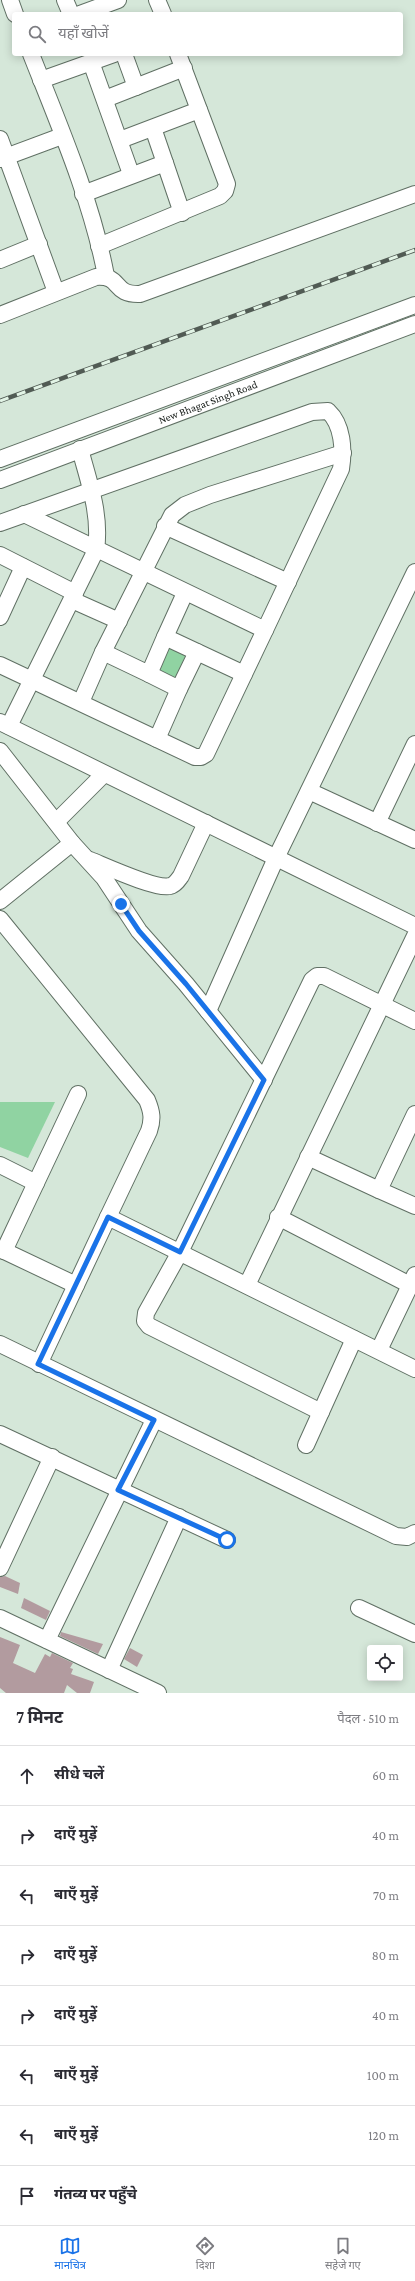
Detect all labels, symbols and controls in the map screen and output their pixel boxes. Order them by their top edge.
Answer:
search box [12,12,403,56]
icon: search [26,23,48,45]
text: यहाँ खोजें [58,25,109,41]
street label: New Bhagat Singh Road [157,378,259,426]
route end [112,895,130,913]
route start [218,1531,236,1549]
map controls [367,1645,403,1681]
button: locate [367,1645,403,1681]
text: 7 मिनट [16,1708,63,1727]
text: पैदल · 510 m [337,1711,399,1726]
icon: ahead [16,1765,38,1787]
text: सीधे चलें [54,1766,104,1782]
text: 60 m [372,1768,399,1783]
icon: right [16,1825,38,1847]
text: दाएँ मुड़ें [54,1826,97,1842]
text: 40 m [372,1828,399,1843]
icon: left [16,1885,38,1907]
text: बाएँ मुड़ें [54,1886,98,1902]
text: 70 m [373,1888,399,1903]
icon: right [16,1945,38,1967]
text: दाएँ मुड़ें [54,1946,97,1962]
text: 80 m [372,1948,399,1963]
icon: right [16,2005,38,2027]
text: दाएँ मुड़ें [54,2006,97,2022]
text: 40 m [372,2008,399,2023]
icon: left [16,2065,38,2087]
text: बाएँ मुड़ें [54,2066,98,2082]
text: 100 m [367,2068,399,2083]
icon: left [16,2125,38,2147]
text: बाएँ मुड़ें [54,2126,98,2142]
text: 120 m [368,2128,399,2143]
icon: arrive [16,2185,38,2207]
text: गंतव्य पर पहुँचे [54,2186,137,2202]
tab: मानचित्र [54,2235,86,2273]
tab: दिशा [194,2235,216,2273]
tab: सहेजे गए [325,2235,361,2273]

